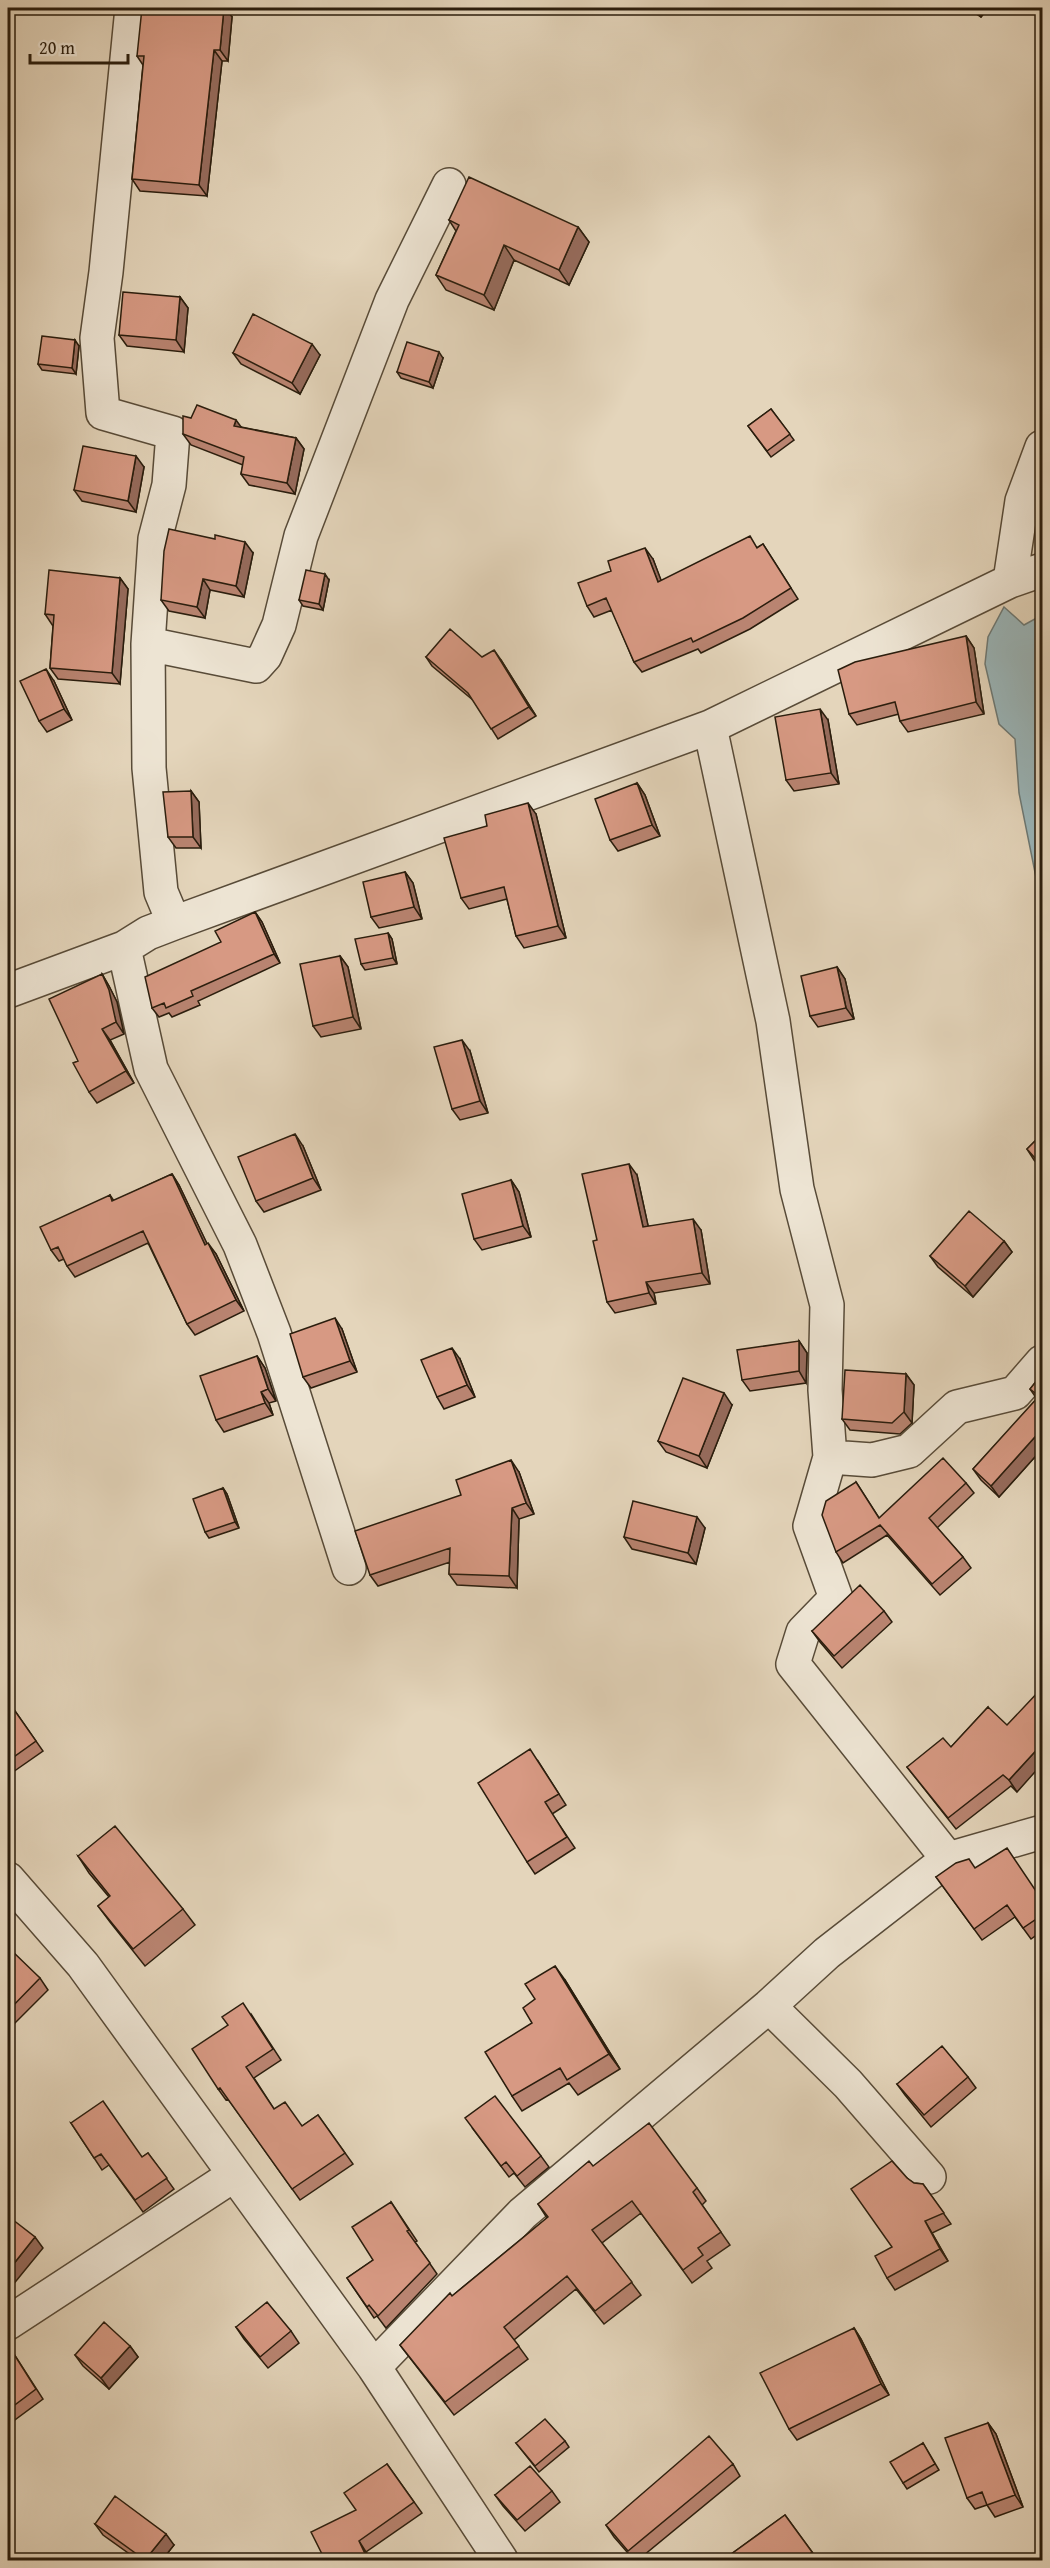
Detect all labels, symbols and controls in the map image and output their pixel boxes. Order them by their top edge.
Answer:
scale bar [30,27,128,65]
text: 20 m [39,34,75,61]

